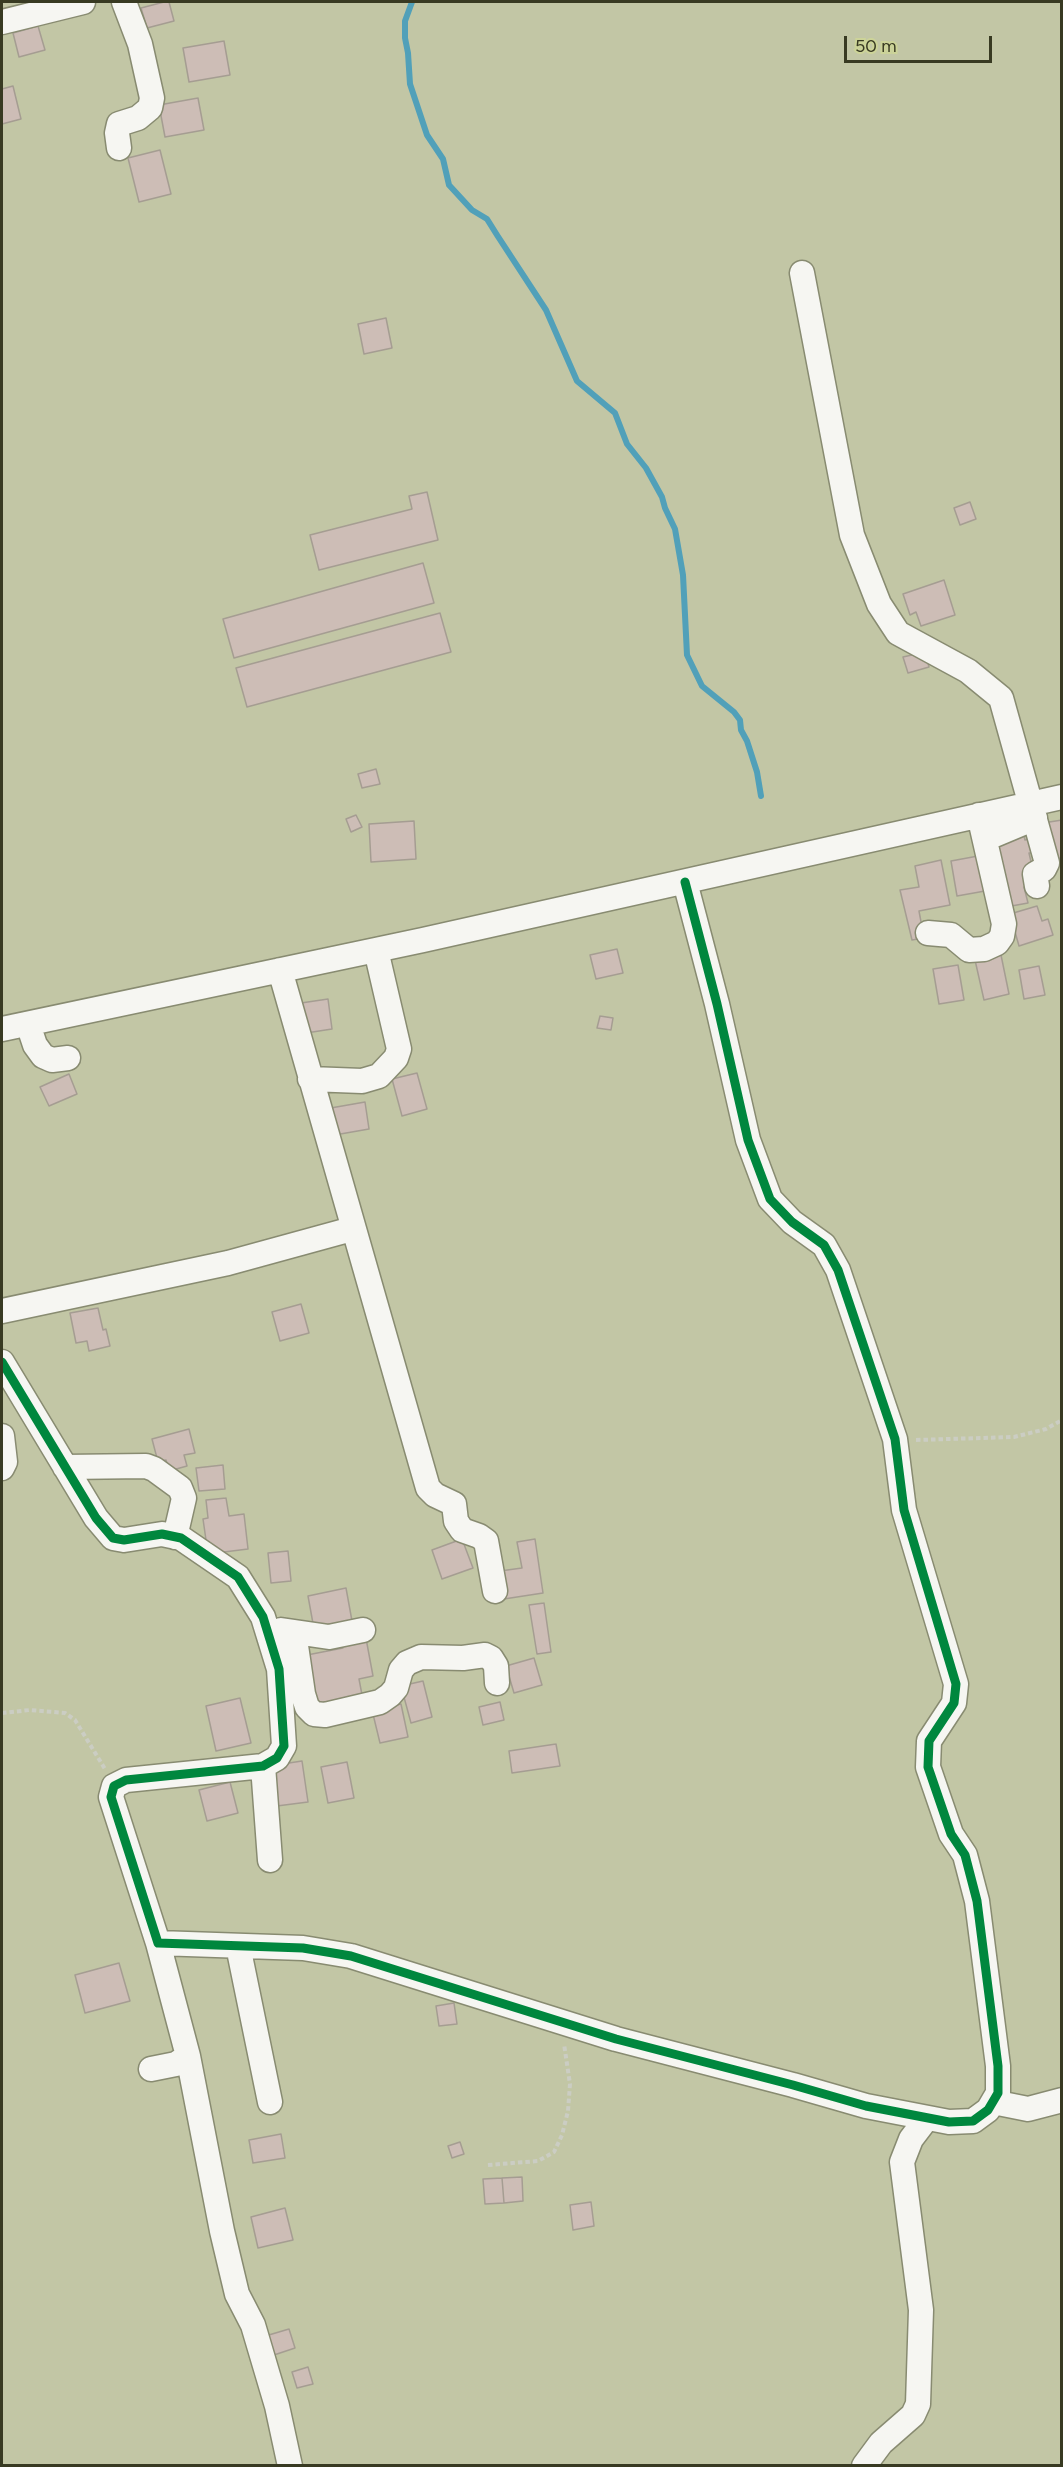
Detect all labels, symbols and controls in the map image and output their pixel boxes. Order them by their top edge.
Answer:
scale bar [847,24,996,62]
text: 50 m [855,35,897,57]

